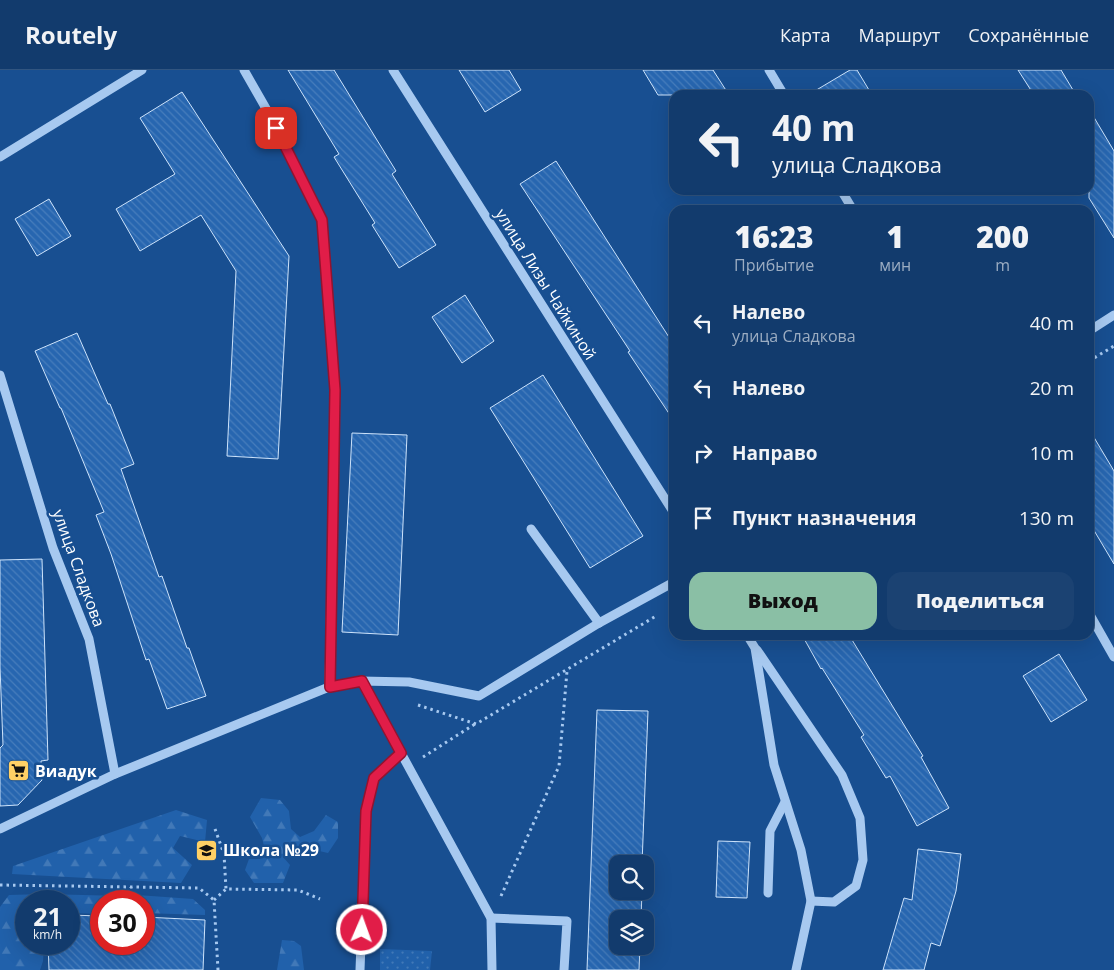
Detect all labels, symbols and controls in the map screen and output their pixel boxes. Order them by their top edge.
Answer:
text: Routely [25,18,117,51]
text: Карта [780,23,830,47]
text: Маршрут [858,23,940,47]
text: Сохранённые [968,23,1089,47]
text: 40 m [772,104,855,151]
pin [255,107,297,149]
icon: left [689,110,754,175]
icon: arrive [262,114,290,142]
text: улица Сладкова [772,149,942,179]
street label: улица Лизы Чайкиной [490,204,602,364]
text: 16:23 [735,216,814,257]
text: 1 [886,216,904,257]
text: 200 [976,216,1029,257]
text: Прибытие [734,254,814,276]
text: мин [879,254,911,276]
text: m [995,254,1010,276]
text: Налево [732,299,805,325]
icon: left [689,309,717,337]
text: 40 m [1030,310,1074,336]
text: улица Сладкова [732,325,856,347]
icon: left [689,374,717,402]
text: Налево [732,375,805,401]
text: 20 m [1030,375,1074,401]
icon: right [689,439,717,467]
text: Направо [732,440,818,466]
text: 10 m [1030,440,1074,466]
icon: arrive [689,504,717,532]
text: Пункт назначения [732,505,917,531]
text: 130 m [1019,505,1074,531]
street label: улица Сладкова [48,506,110,630]
button: Выход [689,572,877,630]
button: Поделиться [887,572,1074,630]
supermarket icon: Виадук [7,759,31,783]
place label: Виадук [35,760,97,782]
school or university icon: Школа №29 [195,838,219,862]
place label: Школа №29 [223,839,319,861]
map controls [609,855,654,955]
button: search [609,855,654,900]
speed limit sign: 30 [90,890,155,955]
text: 21 [33,899,62,933]
position arrow [335,903,387,955]
button: layers [609,910,654,955]
text: km/h [33,926,62,943]

